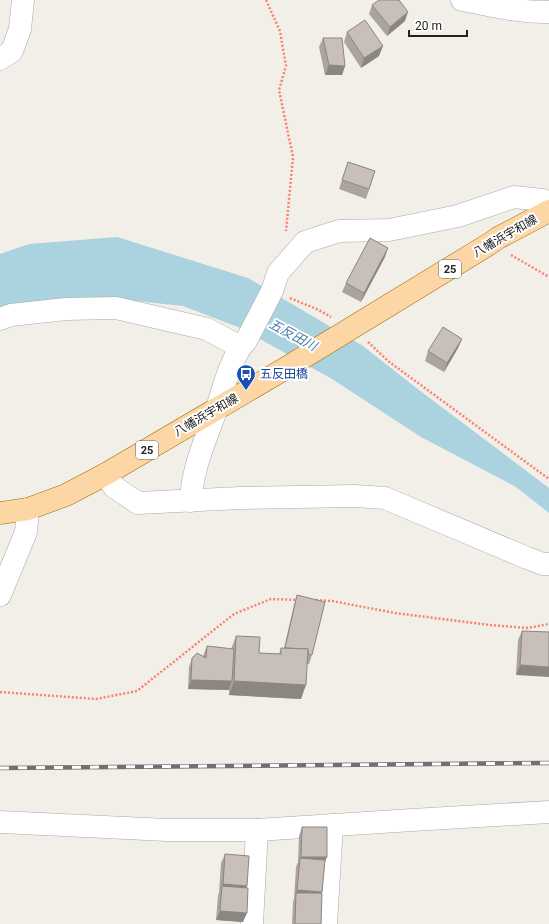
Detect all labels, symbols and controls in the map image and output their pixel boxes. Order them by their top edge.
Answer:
scale bar [409,12,467,38]
text: 20 m [415,19,442,33]
street label: 八幡浜宇和線 [470,212,540,260]
road number: 25 [439,260,461,278]
water label: 五反田川 [267,316,321,355]
bus stop icon: 五反田橋 [235,363,257,391]
place label: 五反田橋 [260,367,308,381]
street label: 八幡浜宇和線 [171,391,241,439]
road number: 25 [136,441,158,459]

